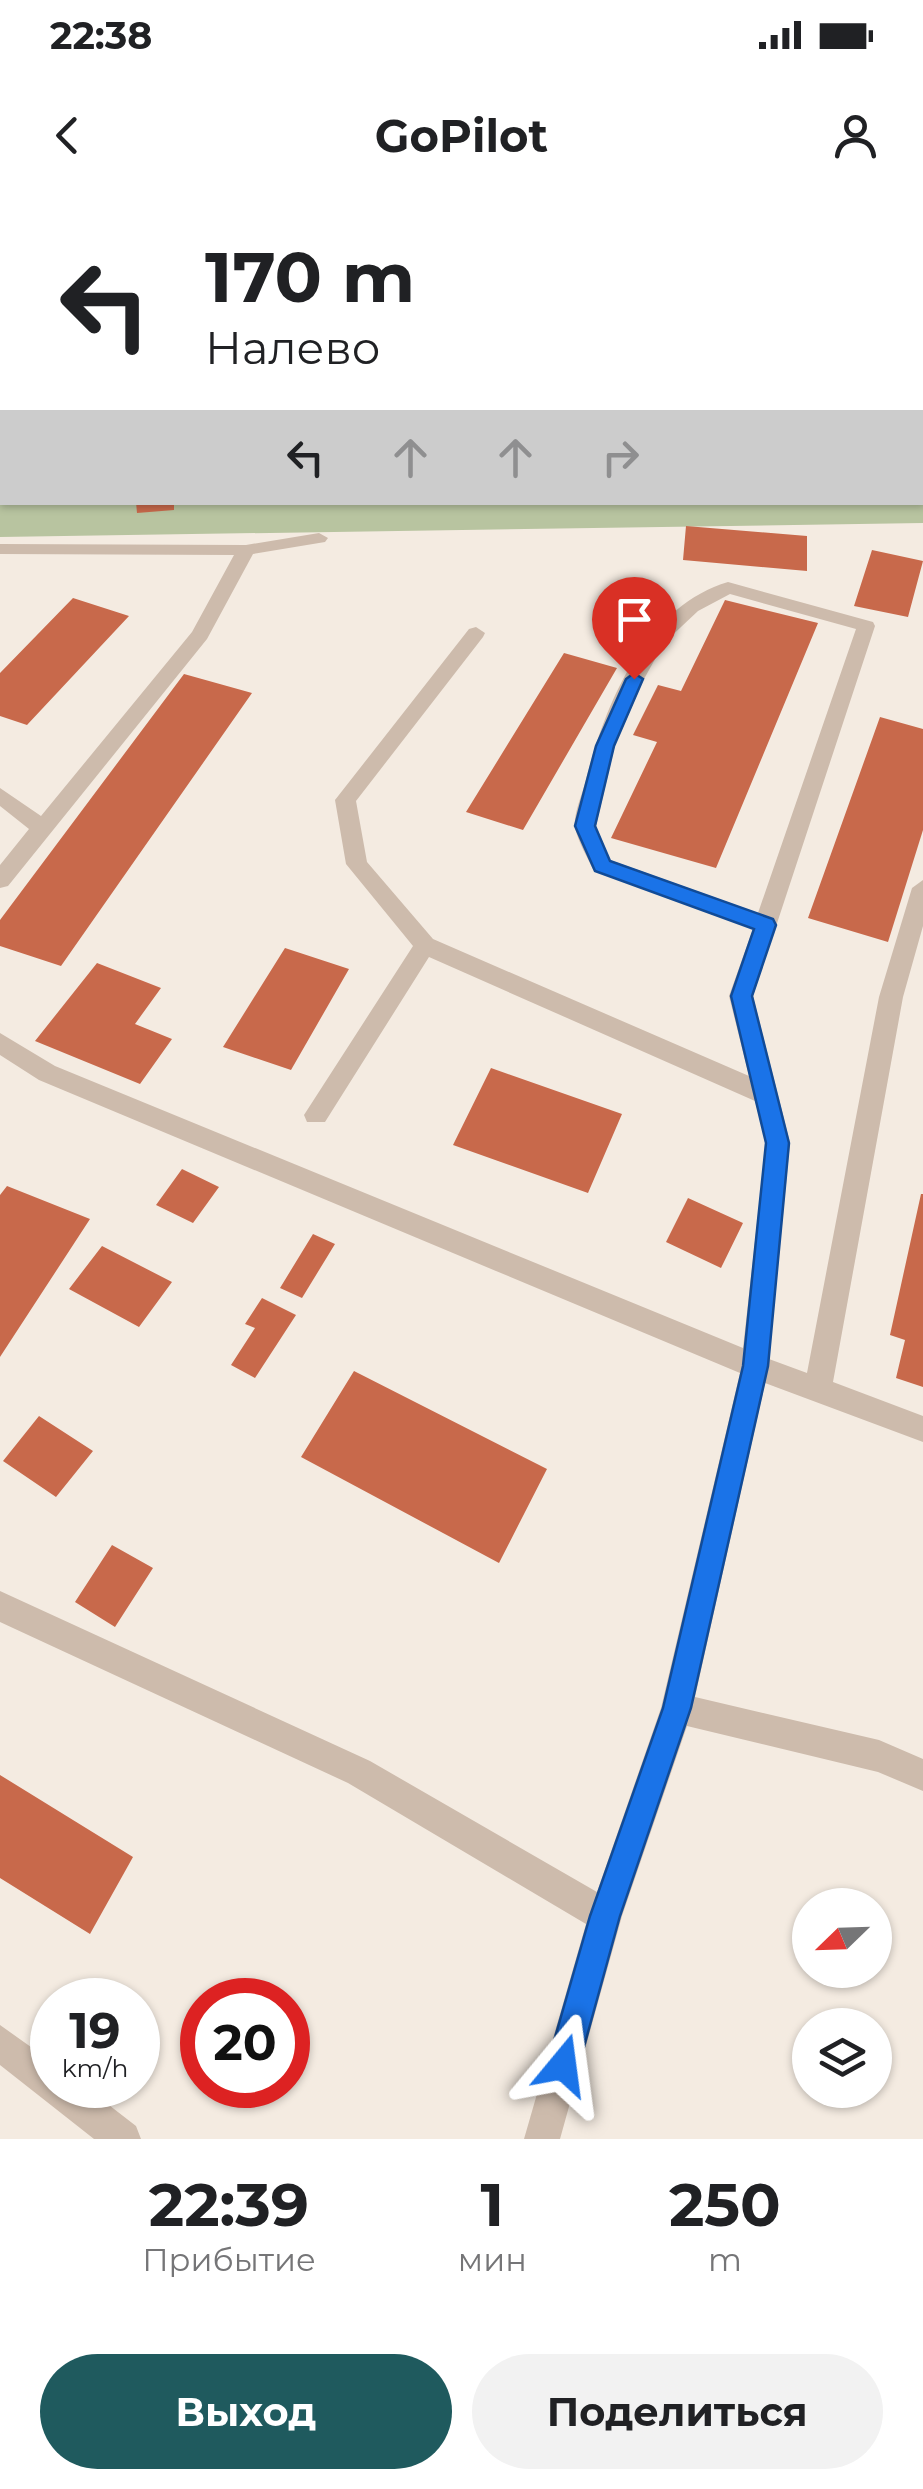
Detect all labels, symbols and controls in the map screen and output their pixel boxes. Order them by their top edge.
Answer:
text: 22:38 [50,12,152,59]
icon: back [40,108,95,163]
text: GoPilot [375,108,548,163]
icon: person [828,108,883,163]
text: 170 m [205,234,415,320]
icon: left [40,240,170,370]
text: Налево [205,320,380,375]
icon: left [278,430,333,485]
icon: ahead [383,430,438,485]
icon: ahead [488,430,543,485]
icon: right [593,430,648,485]
pin [592,577,677,680]
icon: arrive [607,592,662,647]
north arrow [792,1888,892,1988]
map controls [792,1888,892,2108]
speed limit sign: 20 [180,1978,310,2108]
text: 19 [69,2000,121,2061]
button: layers [792,2008,892,2108]
position arrow [511,2013,615,2117]
text: km/h [62,2053,128,2083]
text: 22:39 [149,2168,309,2241]
text: 1 [481,2168,504,2241]
text: 250 [669,2168,781,2241]
text: Прибытие [142,2240,316,2279]
text: мин [458,2240,527,2279]
text: m [708,2240,742,2279]
button: Выход [40,2354,452,2469]
button: Поделиться [472,2354,883,2469]

